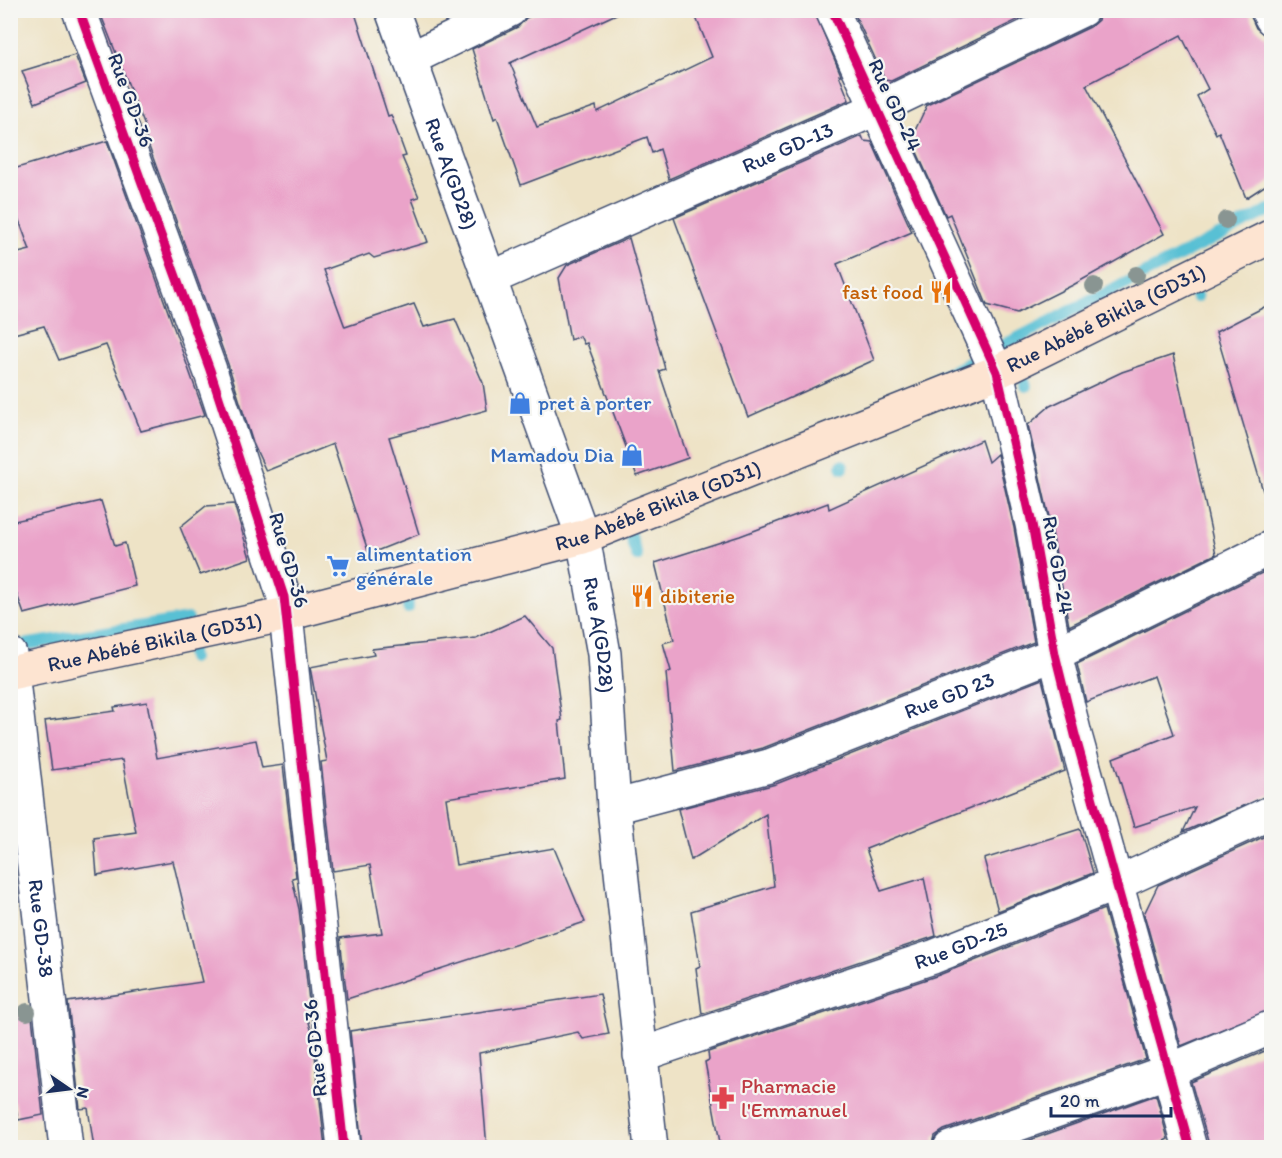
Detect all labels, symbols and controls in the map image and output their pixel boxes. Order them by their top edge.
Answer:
street label: Rue GD-36 [103,49,160,150]
street label: Rue GD-24 [863,54,928,155]
street label: Rue A(GD28) [420,114,483,233]
street label: Rue GD-13 [738,116,837,178]
street label: Rue Abébé Bikila (GD31) [1002,258,1209,377]
place label: fast food [842,279,923,304]
restaurant icon: fast food [928,279,954,305]
shop icon: pret à porter [507,390,533,416]
place label: pret à porter [538,390,652,415]
place label: Mamadou Dia [490,442,614,467]
shop icon: Mamadou Dia [619,442,645,468]
street label: Rue Abébé Bikila (GD31) [552,454,764,556]
street label: Rue GD-36 [264,509,315,611]
street label: Rue GD-24 [1038,514,1080,616]
place label: alimentation générale [356,541,472,590]
supermarket icon: alimentation générale [325,553,351,579]
street label: Rue A(GD28) [578,575,620,694]
restaurant icon: dibiterie [629,583,655,609]
place label: dibiterie [660,583,735,608]
street label: Rue Abébé Bikila (GD31) [45,607,264,677]
street label: Rue GD 23 [901,666,998,724]
street label: Rue GD-38 [24,878,60,979]
street label: Rue GD-25 [911,916,1011,974]
street label: Rue GD-36 [297,998,332,1098]
north arrow [39,1059,99,1119]
place label: Pharmacie l'Emmanuel [741,1073,847,1122]
scale bar [1051,1080,1171,1118]
text: N [73,1085,94,1100]
pharmacy icon: Pharmacie l'Emmanuel [710,1085,736,1111]
text: 20 m [1060,1090,1100,1112]

